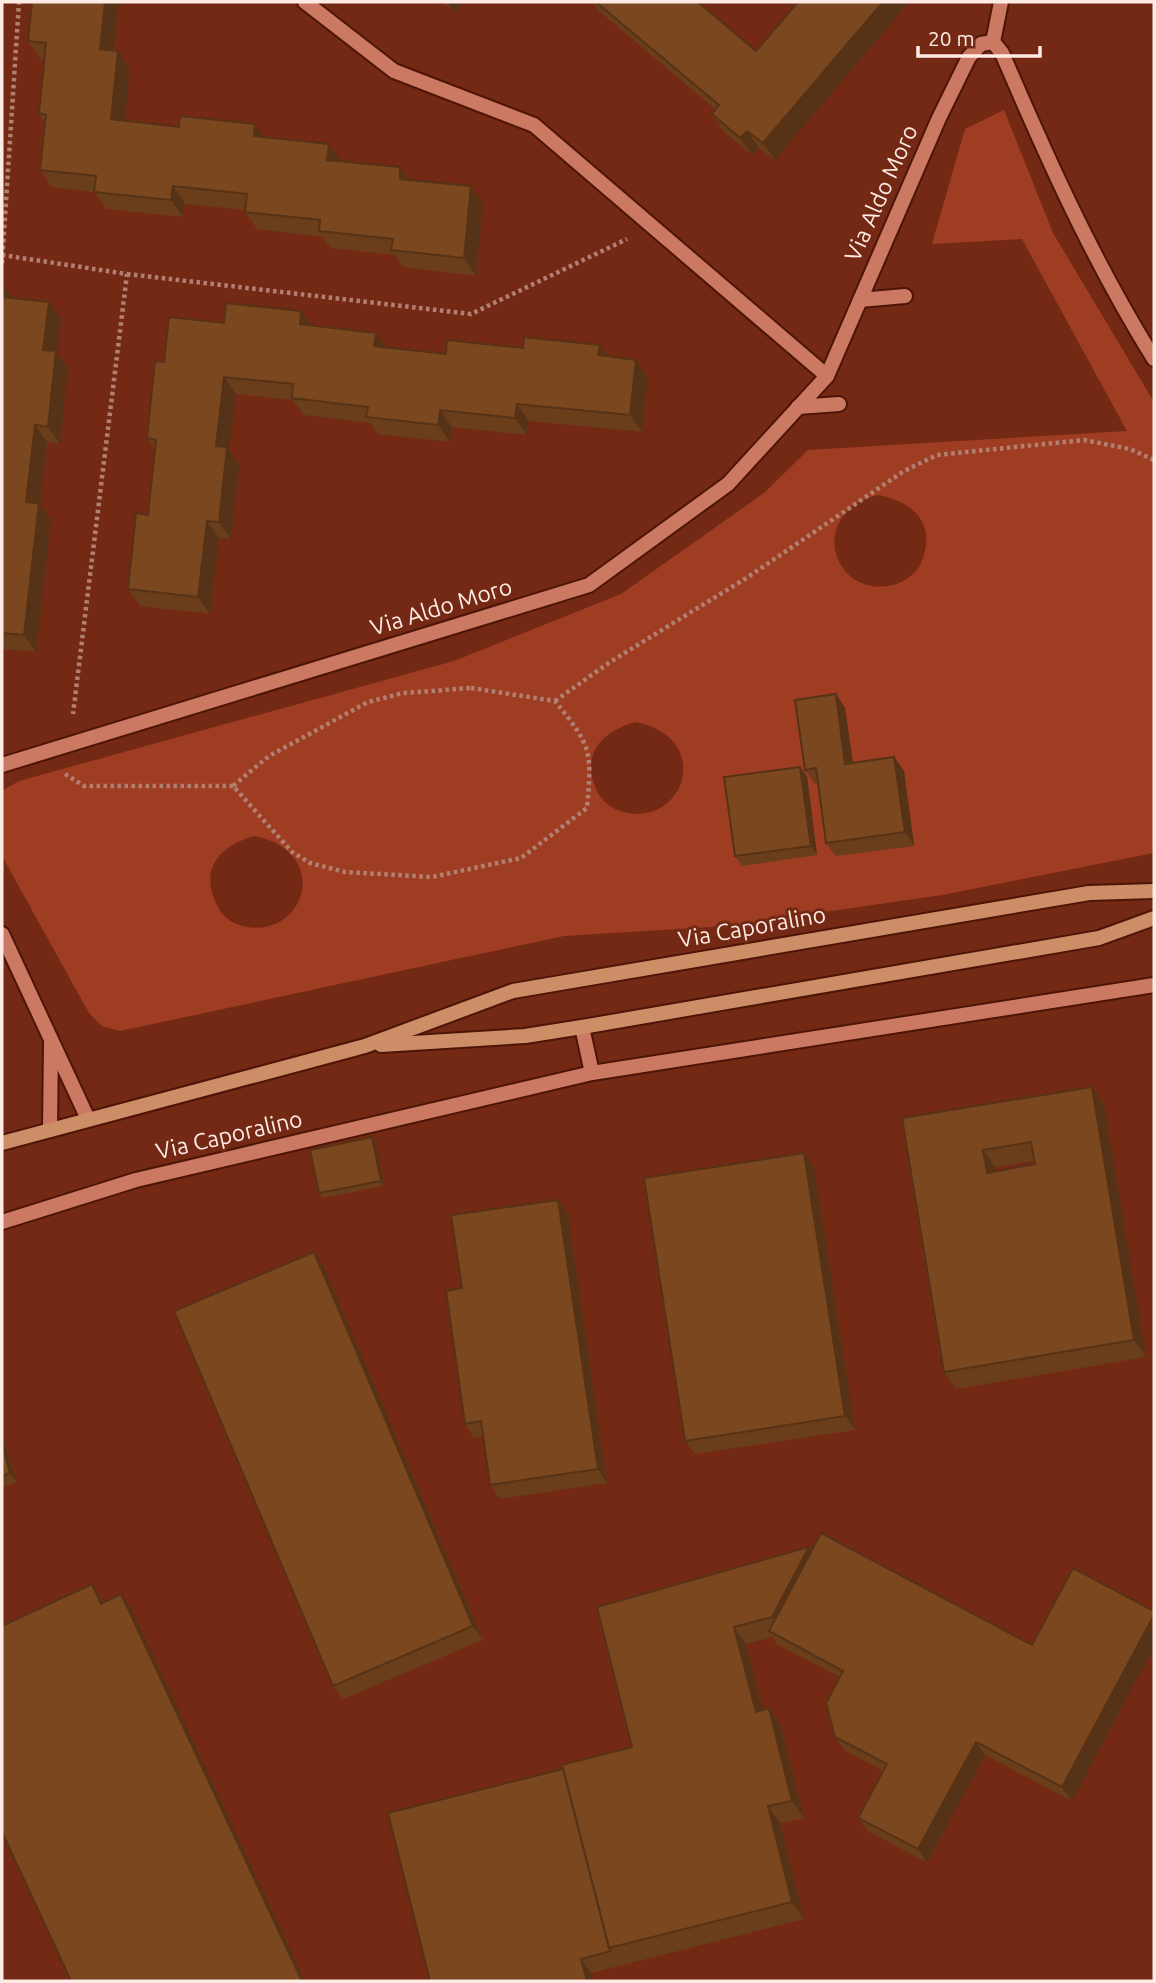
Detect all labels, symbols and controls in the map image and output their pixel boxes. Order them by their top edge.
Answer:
scale bar [918,14,1040,58]
text: 20 m [928,26,975,50]
street label: Via Aldo Moro [839,121,922,265]
street label: Via Aldo Moro [367,573,515,640]
street label: Via Caporalino [676,901,828,952]
street label: Via Caporalino [153,1106,305,1164]

